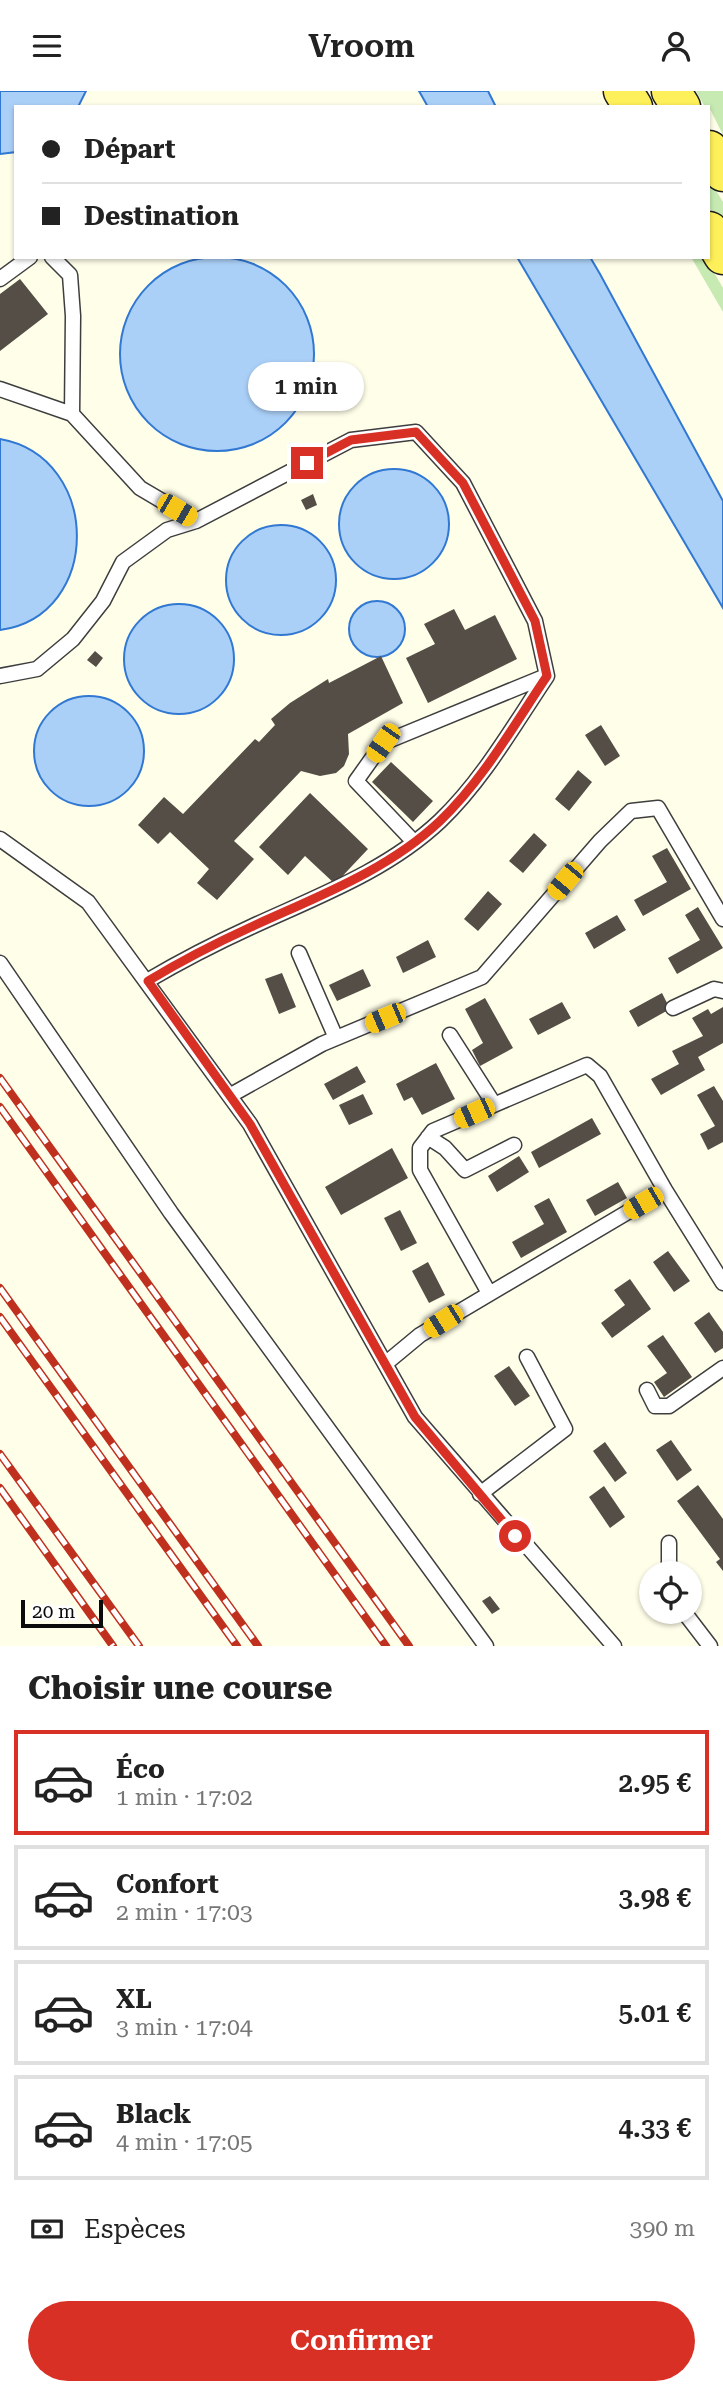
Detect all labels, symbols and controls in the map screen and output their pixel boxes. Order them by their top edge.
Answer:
icon: menu [28,27,66,65]
text: Vroom [308,27,415,65]
icon: person [657,27,695,65]
text: Départ [84,134,176,164]
text: Destination [84,201,239,231]
callout: 1 min [249,361,365,411]
text: 1 min [274,373,338,400]
route end [291,447,323,479]
car [154,490,201,530]
car [363,720,404,766]
car [544,858,587,904]
car [362,1000,409,1036]
car [451,1095,498,1131]
car [620,1183,667,1223]
car [420,1301,467,1341]
route start [499,1520,531,1552]
map controls [639,1561,702,1624]
button: locate [639,1561,702,1624]
scale bar [21,1597,103,1629]
text: 20 m [32,1600,75,1623]
text: Choisir une course [28,1669,332,1707]
icon: car [32,1751,95,1814]
text: Éco [116,1754,165,1784]
text: 2.95 € [619,1768,691,1798]
text: 1 min · 17:02 [116,1784,253,1811]
icon: car [32,1866,95,1929]
text: Confort [116,1869,219,1899]
text: 3.98 € [619,1883,691,1913]
text: 2 min · 17:03 [116,1899,253,1926]
icon: car [32,1981,95,2044]
text: XL [116,1984,152,2014]
text: 5.01 € [619,1998,691,2028]
text: 3 min · 17:04 [116,2014,253,2041]
icon: car [32,2096,95,2159]
text: Black [116,2099,191,2129]
text: 4.33 € [619,2113,691,2143]
text: 4 min · 17:05 [116,2129,253,2156]
icon: cash [28,2210,66,2248]
text: Espèces [84,2214,186,2244]
text: 390 m [630,2215,695,2242]
button: Confirmer [28,2301,695,2381]

